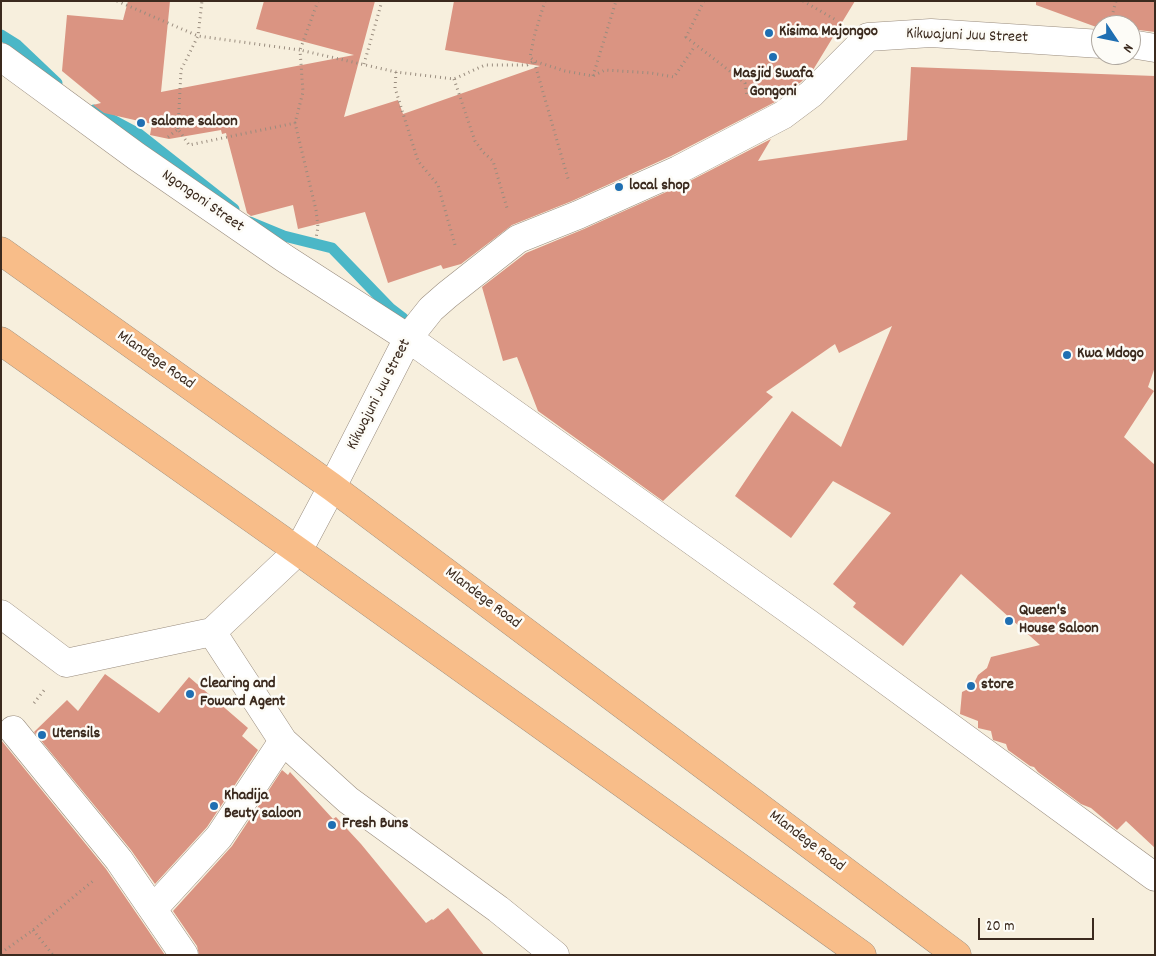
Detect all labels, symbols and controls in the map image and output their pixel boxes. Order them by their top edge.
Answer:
north arrow [1091,15,1141,65]
place label: Kisima Majongoo [779,23,878,43]
street label: Kikwajuni Juu Street [906,25,1028,49]
marker: Kisima Majongoo [763,27,775,39]
text: N [1117,39,1138,56]
marker: Masjid Swafa Gongoni [767,51,779,63]
place label: Masjid Swafa Gongoni [733,65,813,103]
place label: salome saloon [151,113,238,133]
marker: salome saloon [135,117,147,129]
street label: Ngongoni Street [157,166,247,238]
place label: local shop [629,177,690,197]
marker: local shop [613,181,625,193]
street label: Mlandege Road [113,327,197,395]
street label: Kikwajuni Juu Street [344,336,416,454]
place label: Kwa Mdogo [1077,345,1144,365]
marker: Kwa Mdogo [1061,349,1073,361]
street label: Mlandege Road [440,564,524,634]
place label: Queen's House Saloon [1019,602,1099,640]
marker: Queen's House Saloon [1003,615,1015,627]
place label: Clearing and Foward Agent [200,675,285,713]
place label: store [981,676,1014,696]
marker: store [965,680,977,692]
marker: Clearing and Foward Agent [184,688,196,700]
place label: Utensils [52,725,100,745]
marker: Utensils [36,729,48,741]
place label: Khadija Beuty saloon [224,787,301,825]
marker: Khadija Beuty saloon [208,800,220,812]
street label: Mlandege Road [764,807,848,877]
place label: Fresh Buns [342,815,408,835]
marker: Fresh Buns [326,819,338,831]
scale bar [981,908,1097,940]
text: 20 m [986,916,1014,938]

